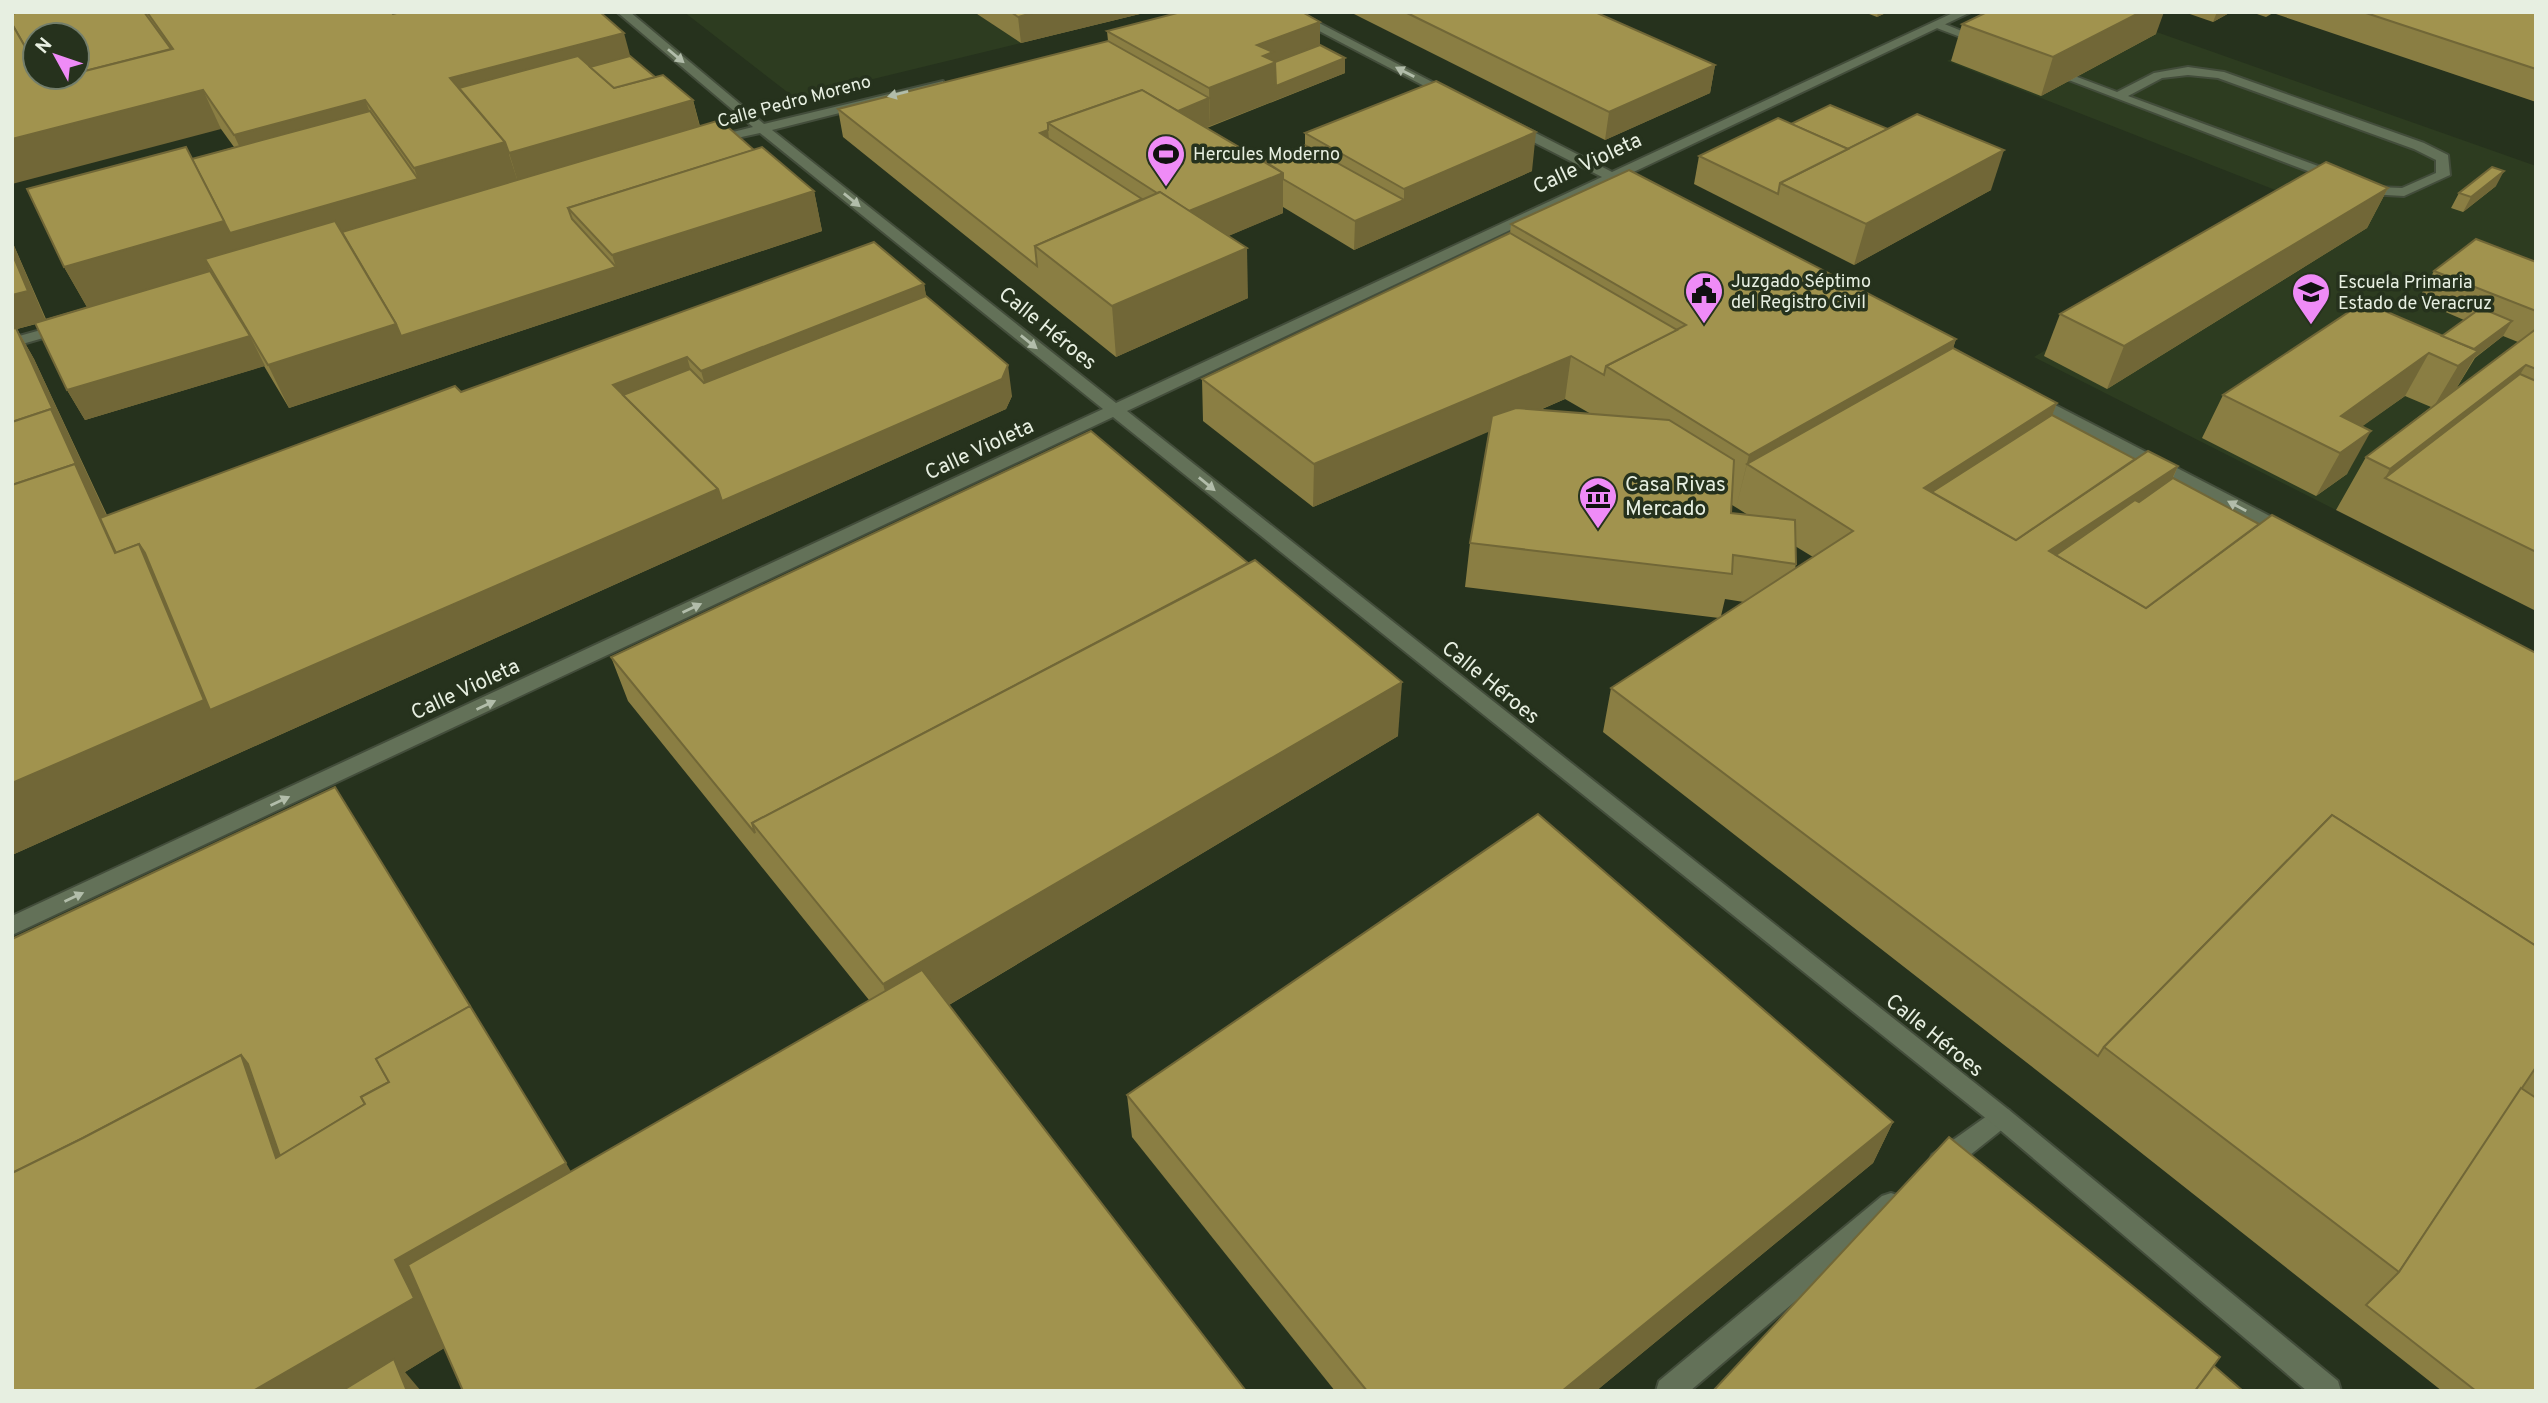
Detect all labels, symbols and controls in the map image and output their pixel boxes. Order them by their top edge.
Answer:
north arrow [21,21,91,91]
text: N [31,33,58,59]
one-way arrow [667,48,684,63]
one-way arrow [1395,66,1415,77]
street label: Calle Pedro Moreno [715,71,874,134]
one-way arrow [887,89,909,100]
street label: Calle Violeta [1529,127,1646,201]
sports icon: Hercules Moderno [1145,133,1187,188]
place label: Hercules Moderno [1193,144,1340,167]
one-way arrow [842,193,860,208]
public building icon: Juzgado Séptimo del Registro Civil [1683,270,1725,325]
place label: Juzgado Séptimo del Registro Civil [1731,271,1871,315]
school or university icon: Escuela Primaria Estado de Veracruz [2290,271,2332,326]
place label: Escuela Primaria Estado de Veracruz [2338,272,2492,316]
street label: Calle Héroes [992,281,1102,377]
one-way arrow [1020,335,1038,350]
street label: Calle Violeta [921,413,1038,487]
place label: Casa Rivas Mercado [1625,472,1726,523]
museum icon: Casa Rivas Mercado [1577,475,1619,530]
one-way arrow [1198,477,1216,491]
one-way arrow [2227,500,2247,511]
one-way arrow [682,603,703,614]
street label: Calle Héroes [1435,635,1545,731]
street label: Calle Violeta [407,653,524,727]
one-way arrow [476,699,496,710]
one-way arrow [270,795,290,807]
one-way arrow [64,891,84,903]
street label: Calle Héroes [1879,988,1989,1084]

